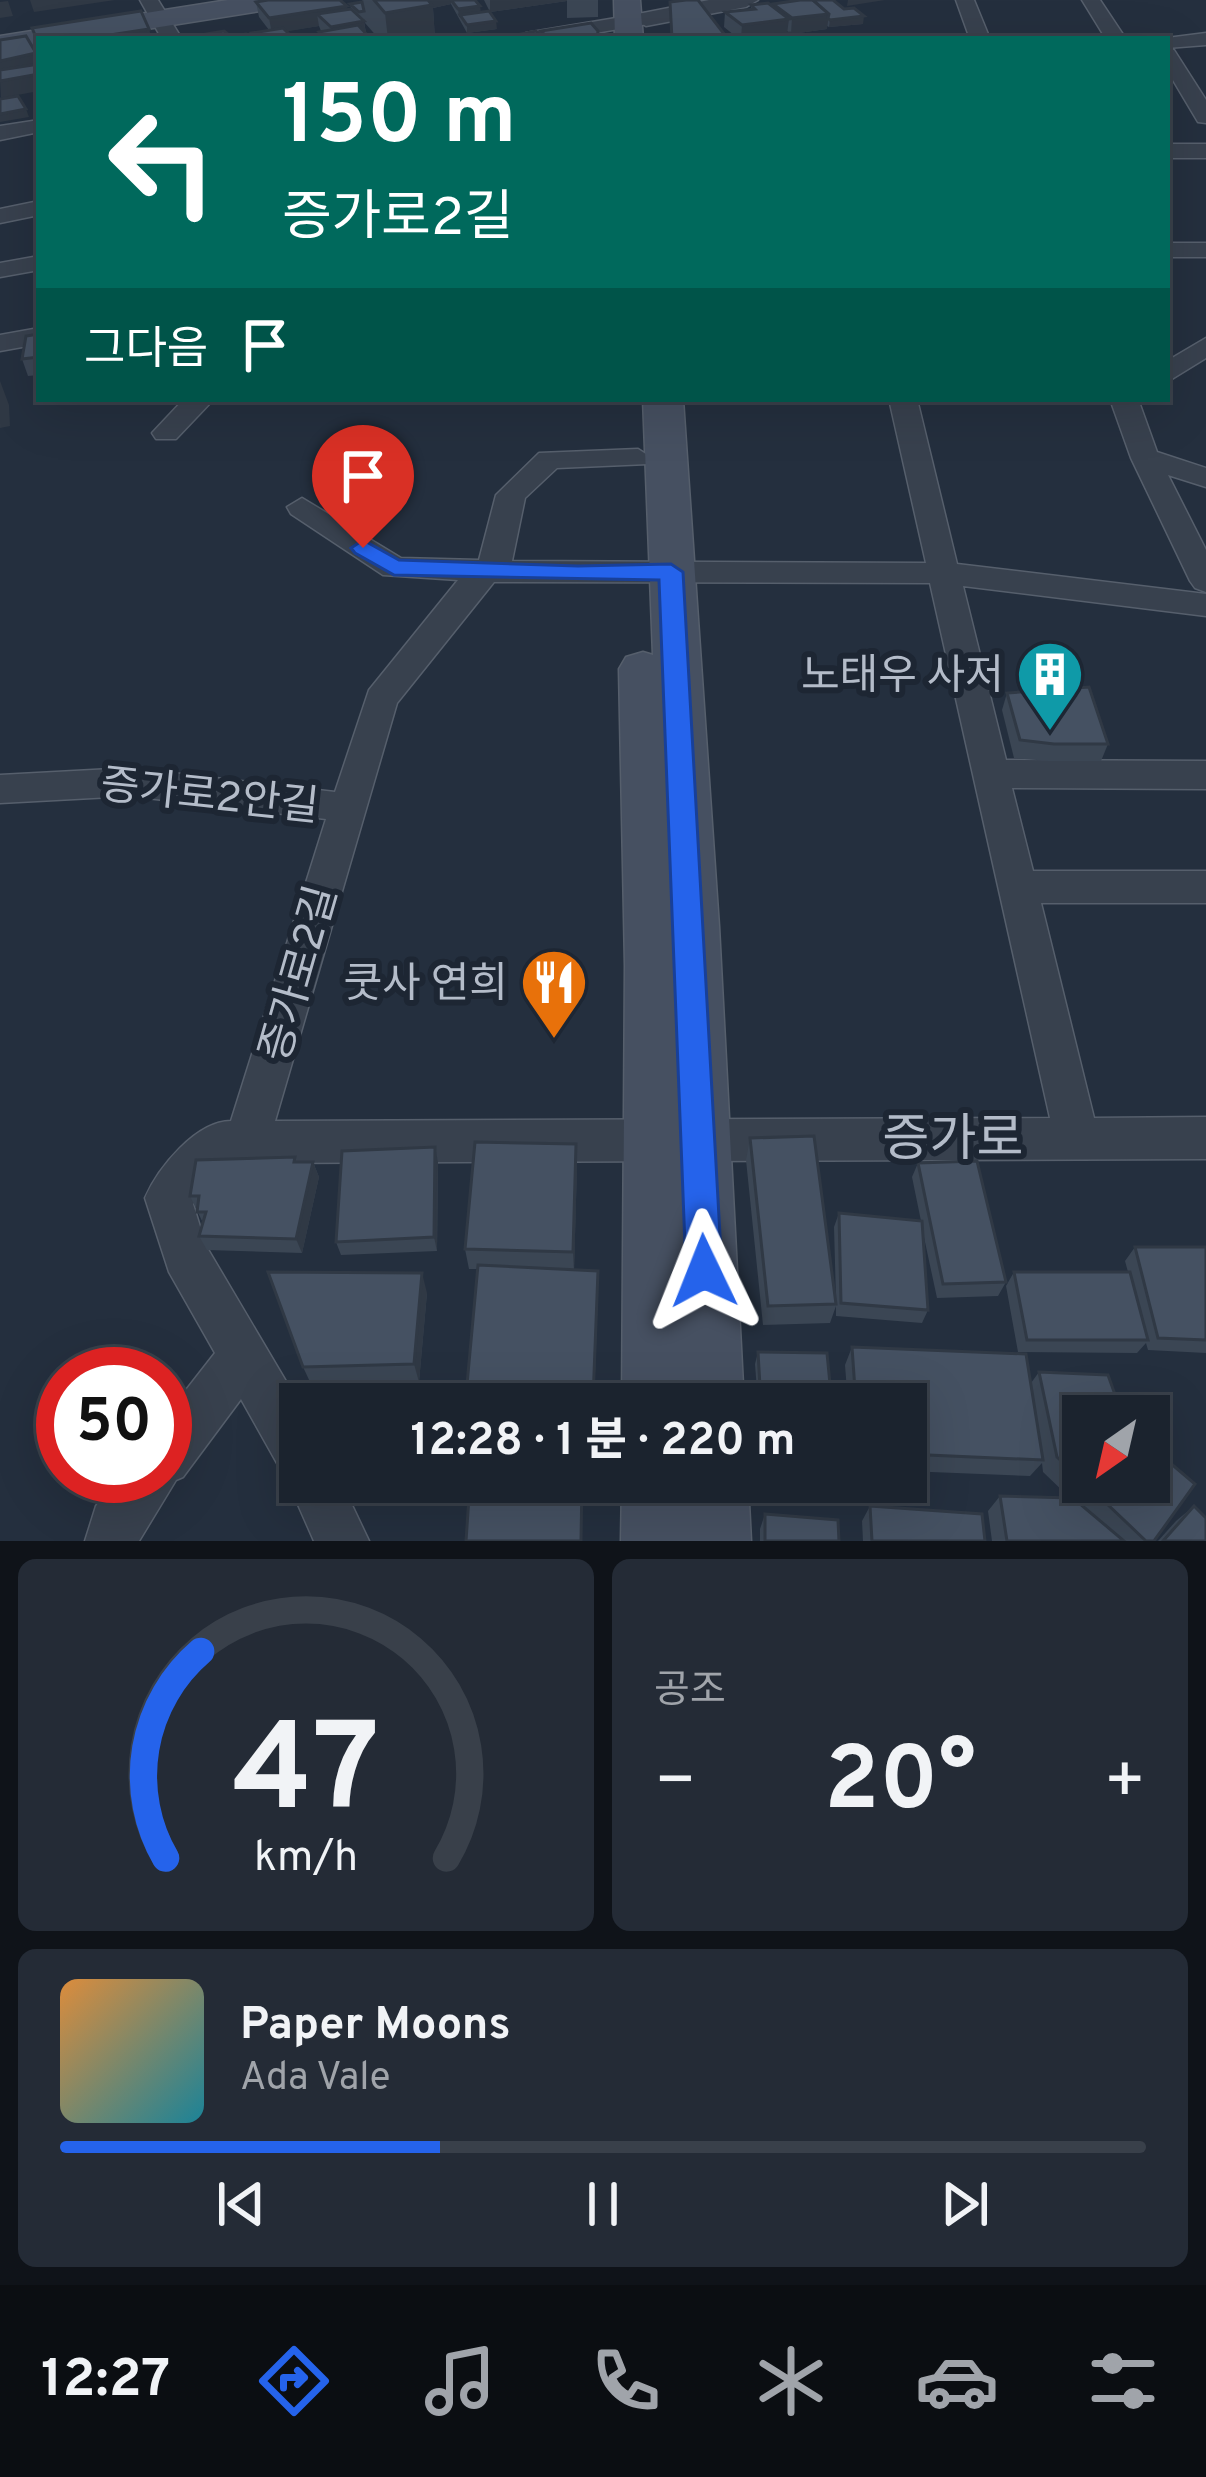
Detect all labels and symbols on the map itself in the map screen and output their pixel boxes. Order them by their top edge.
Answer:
pin [312,425,414,548]
building icon: 노태우 사저 [1015,639,1085,733]
place label: 노태우 사저 [801,652,1004,705]
street label: 증가로2안길 [98,761,321,836]
street label: 증가로2길 [251,880,352,1068]
restaurant icon: 쿳사 연희 [519,947,589,1041]
place label: 쿳사 연희 [344,960,508,1013]
street label: 증가로 [883,1110,1023,1175]
position arrow [641,1208,767,1334]
speed limit sign: 50 [36,1347,192,1503]
north arrow [1062,1395,1170,1503]

